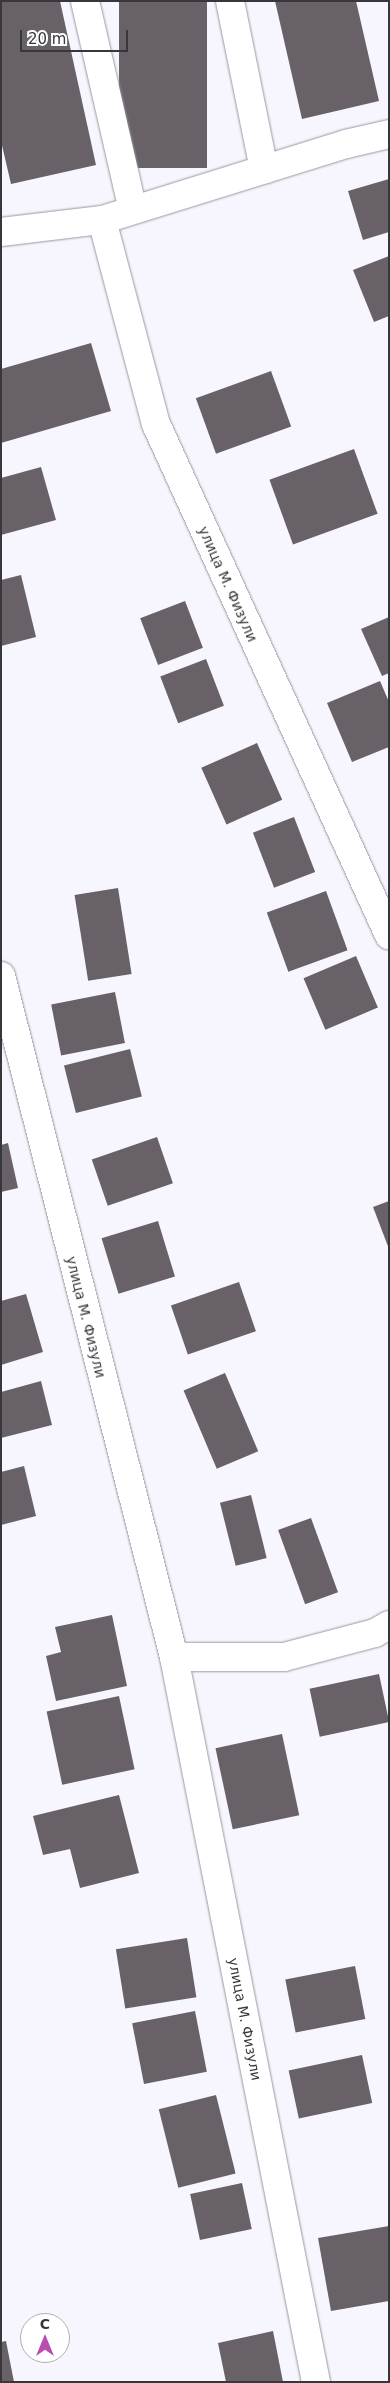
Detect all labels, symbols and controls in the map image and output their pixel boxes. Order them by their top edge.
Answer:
scale bar [22,20,130,52]
text: 20 m [28,30,66,48]
street label: улица М. Физули [195,524,261,644]
street label: улица М. Физули [63,1254,109,1380]
street label: улица М. Физули [225,1956,265,2082]
north arrow [20,2313,70,2363]
text: С [40,2316,50,2332]

